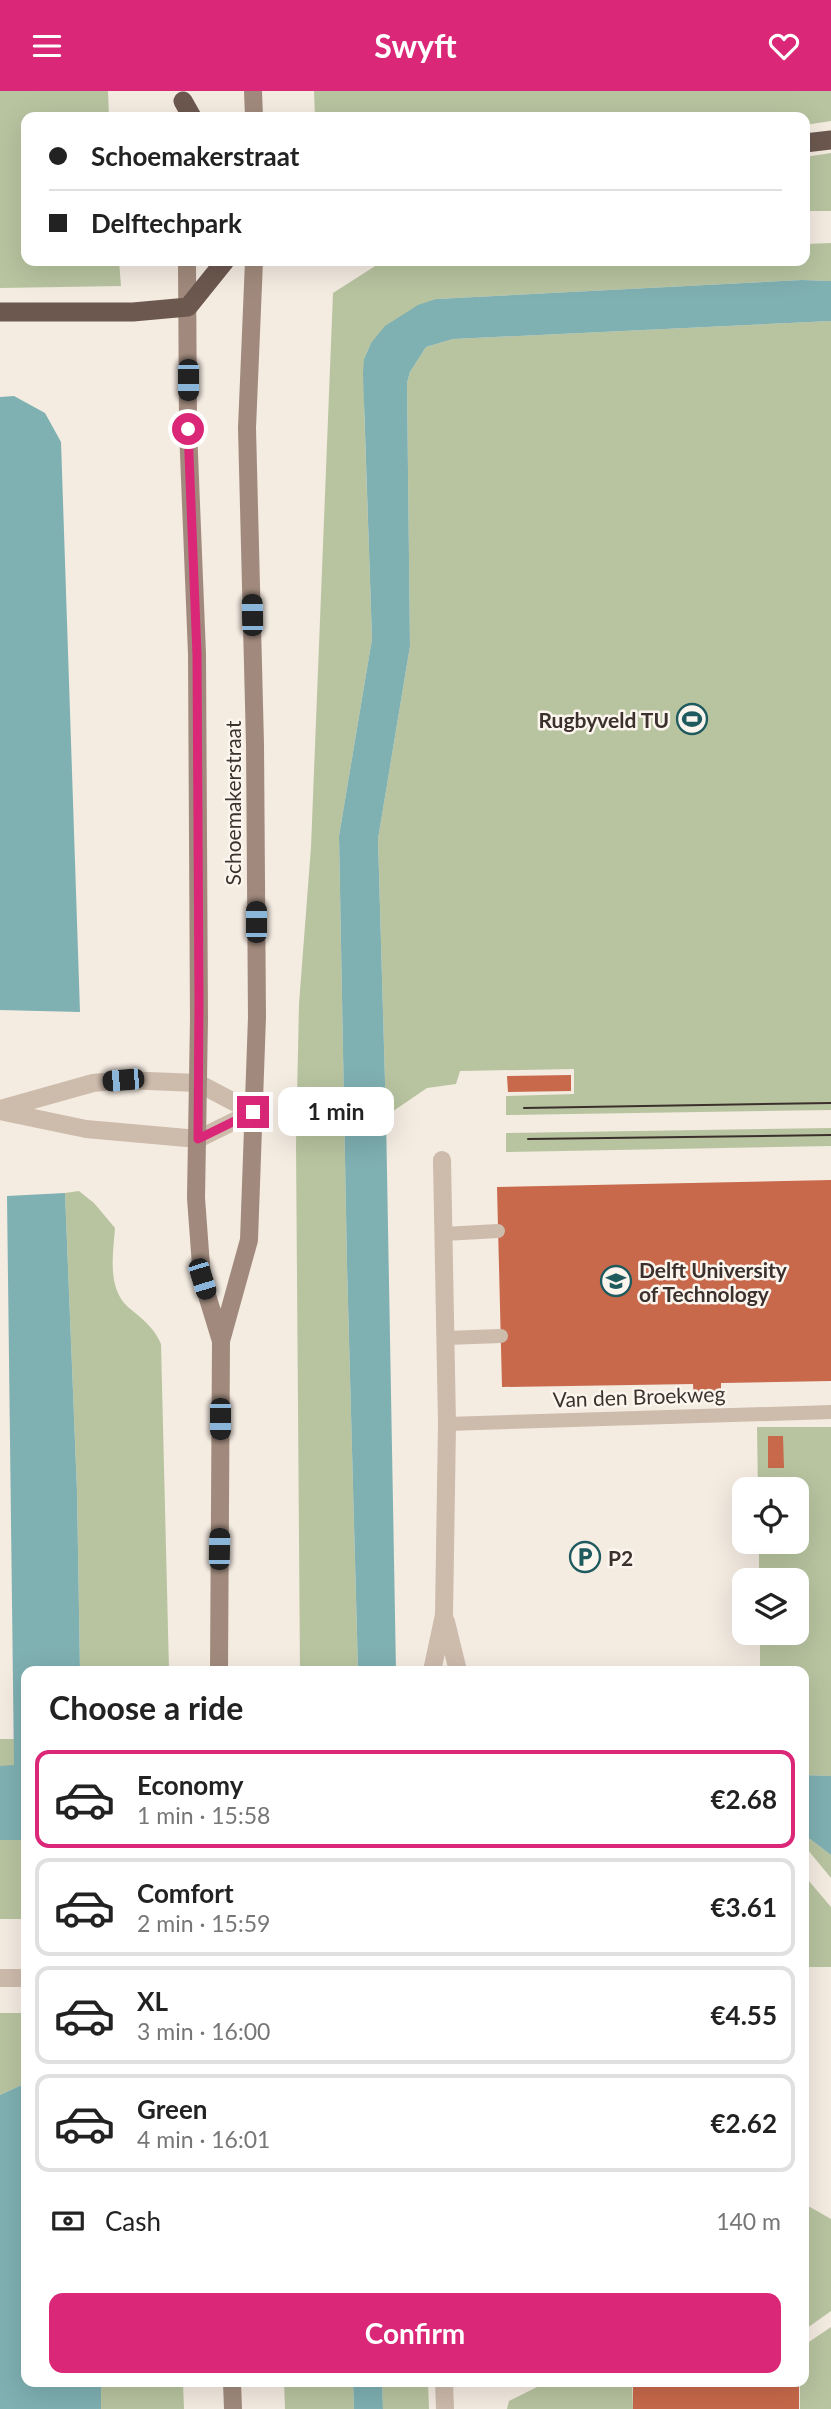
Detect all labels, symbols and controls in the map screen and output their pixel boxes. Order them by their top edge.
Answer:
text: Swyft [374,26,457,65]
icon: menu [28,27,66,65]
icon: heart [765,27,803,65]
text: Schoemakerstraat [91,140,299,172]
text: Delftechpark [91,207,242,239]
car [178,359,199,401]
route start [172,413,204,445]
car [242,594,263,636]
sports icon: Rugbyveld TU [675,702,709,736]
place label: Rugbyveld TU [539,707,669,732]
street label: Schoemakerstraat [220,720,245,885]
car [246,901,267,943]
car [102,1068,145,1092]
callout: 1 min [278,1087,393,1137]
route end [237,1096,269,1128]
text: 1 min [307,1097,365,1125]
car [186,1256,219,1302]
place label: Delft University of Technology [639,1257,788,1306]
school or university icon: Delft University of Technology [599,1264,633,1298]
street label: Van den Broekweg [552,1380,726,1412]
car [210,1398,231,1440]
map controls [732,1477,809,1645]
button: locate [732,1477,809,1554]
car [209,1528,230,1570]
parking icon: P2 [568,1540,602,1574]
place label: P2 [608,1545,633,1570]
button: layers [732,1568,809,1645]
text: Choose a ride [49,1688,243,1727]
icon: car [53,1768,116,1831]
text: Economy [137,1769,243,1801]
text: €2.68 [711,1783,777,1815]
text: 1 min · 15:58 [137,1801,270,1829]
icon: car [53,1876,116,1939]
text: Comfort [137,1877,234,1909]
text: €3.61 [711,1891,777,1923]
text: 2 min · 15:59 [137,1909,270,1937]
icon: car [53,1984,116,2047]
text: XL [137,1985,168,2017]
text: €4.55 [711,1999,777,2031]
text: 3 min · 16:00 [137,2017,270,2045]
icon: car [53,2092,116,2155]
text: Green [137,2093,207,2125]
text: €2.62 [711,2107,777,2139]
text: 4 min · 16:01 [137,2125,270,2153]
icon: cash [49,2202,87,2240]
text: Cash [105,2205,161,2237]
text: 140 m [716,2207,781,2235]
button: Confirm [49,2293,781,2373]

